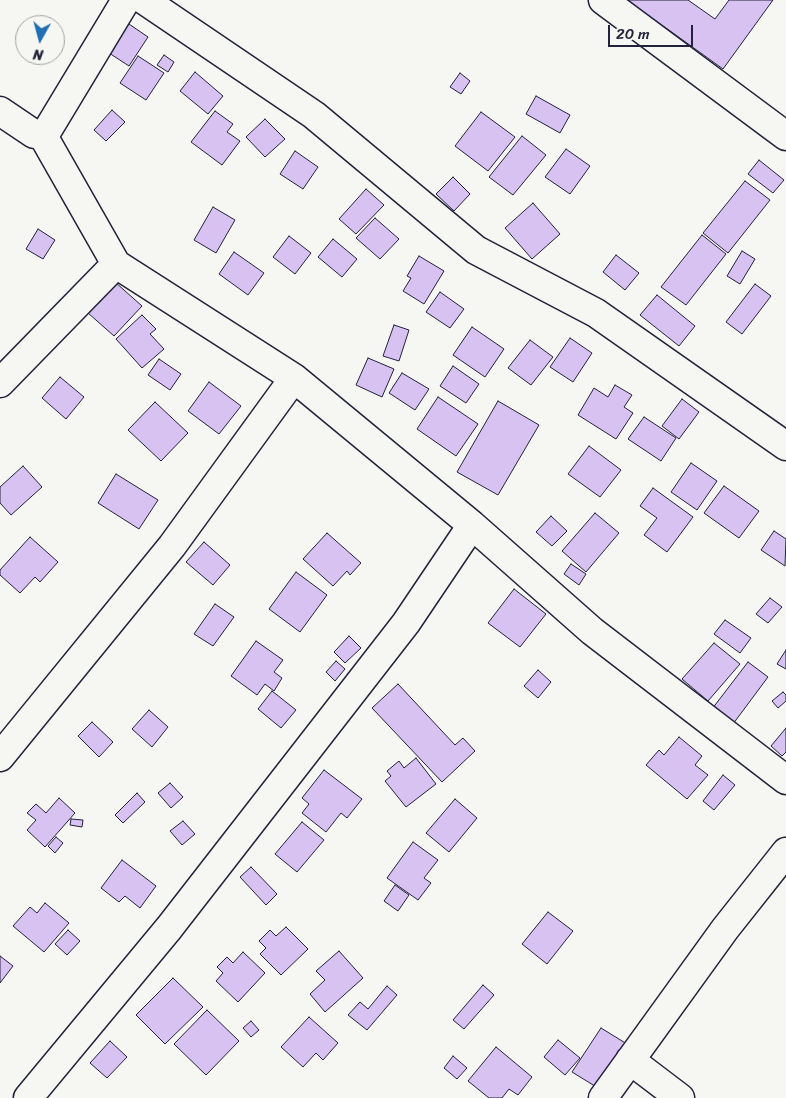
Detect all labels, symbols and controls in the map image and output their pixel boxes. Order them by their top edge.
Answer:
north arrow [15,15,65,65]
scale bar [611,15,696,47]
text: 20 m [616,21,650,47]
text: N [32,41,45,67]

